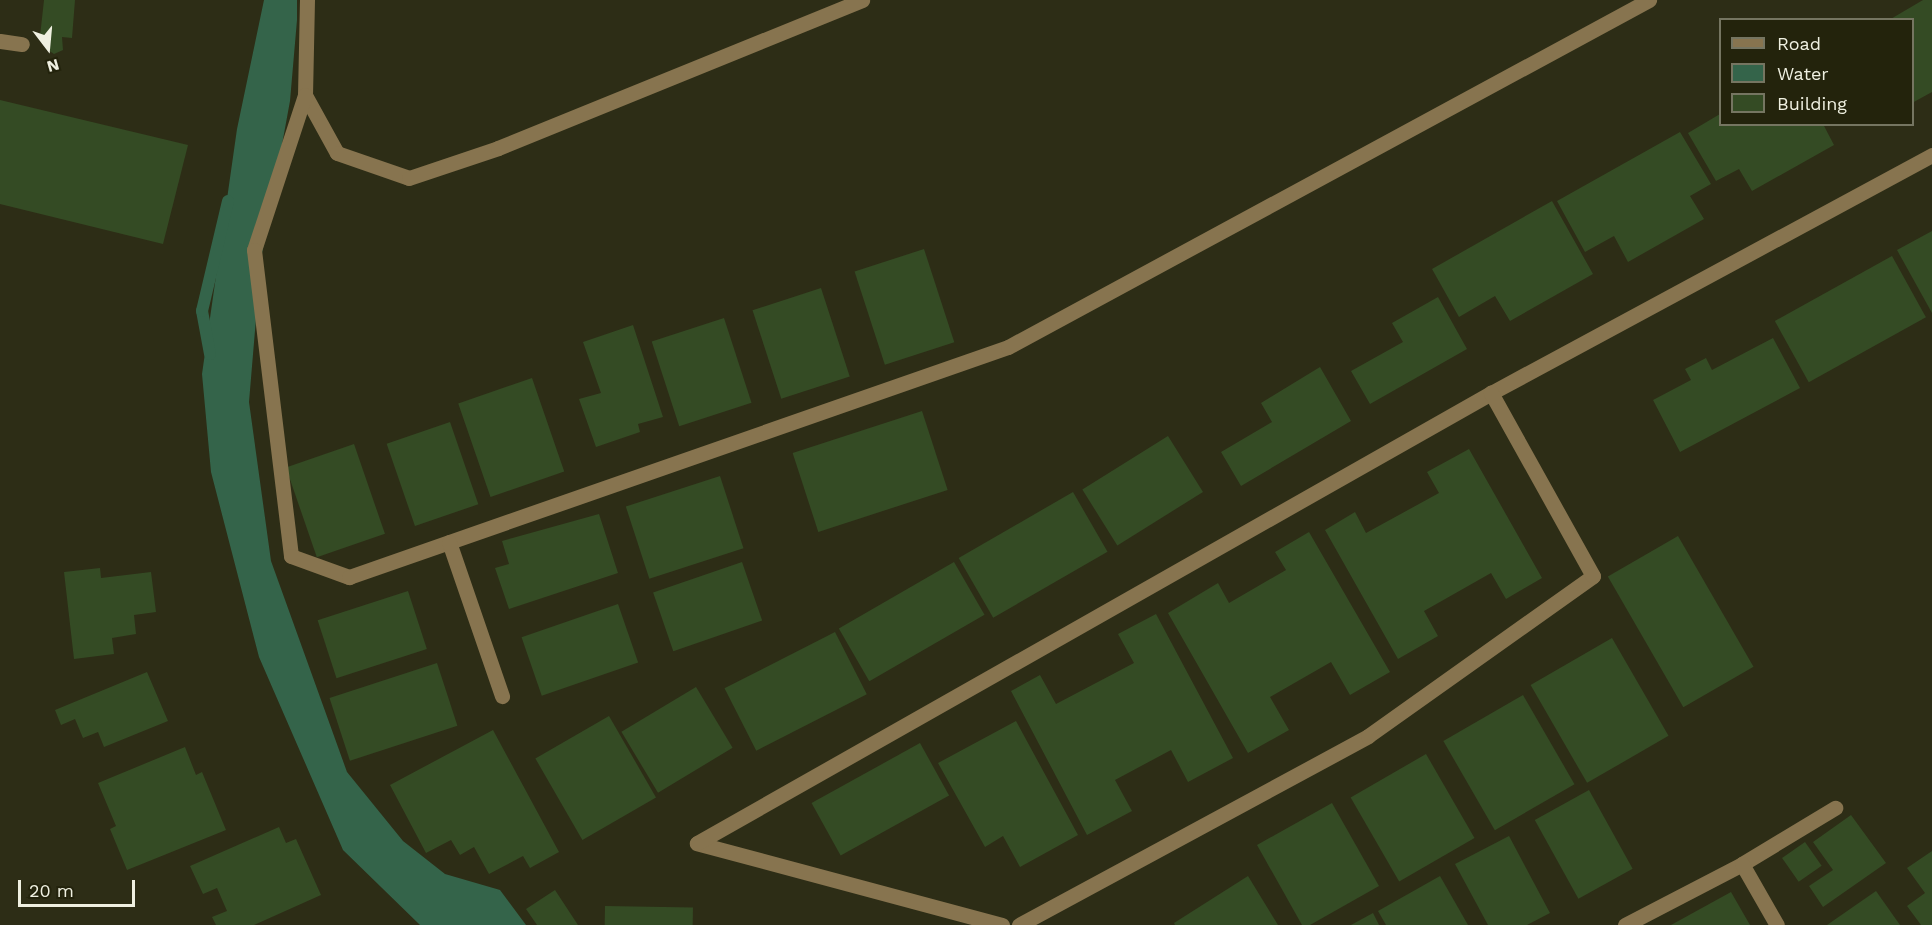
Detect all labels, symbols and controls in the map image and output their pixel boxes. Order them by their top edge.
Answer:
north arrow [18,18,78,78]
legend [1719,18,1914,126]
text: Road [1777,33,1821,54]
text: N [45,55,61,77]
text: Water [1777,63,1829,84]
text: Building [1777,93,1847,114]
scale bar [21,868,138,906]
text: 20 m [29,880,74,901]

